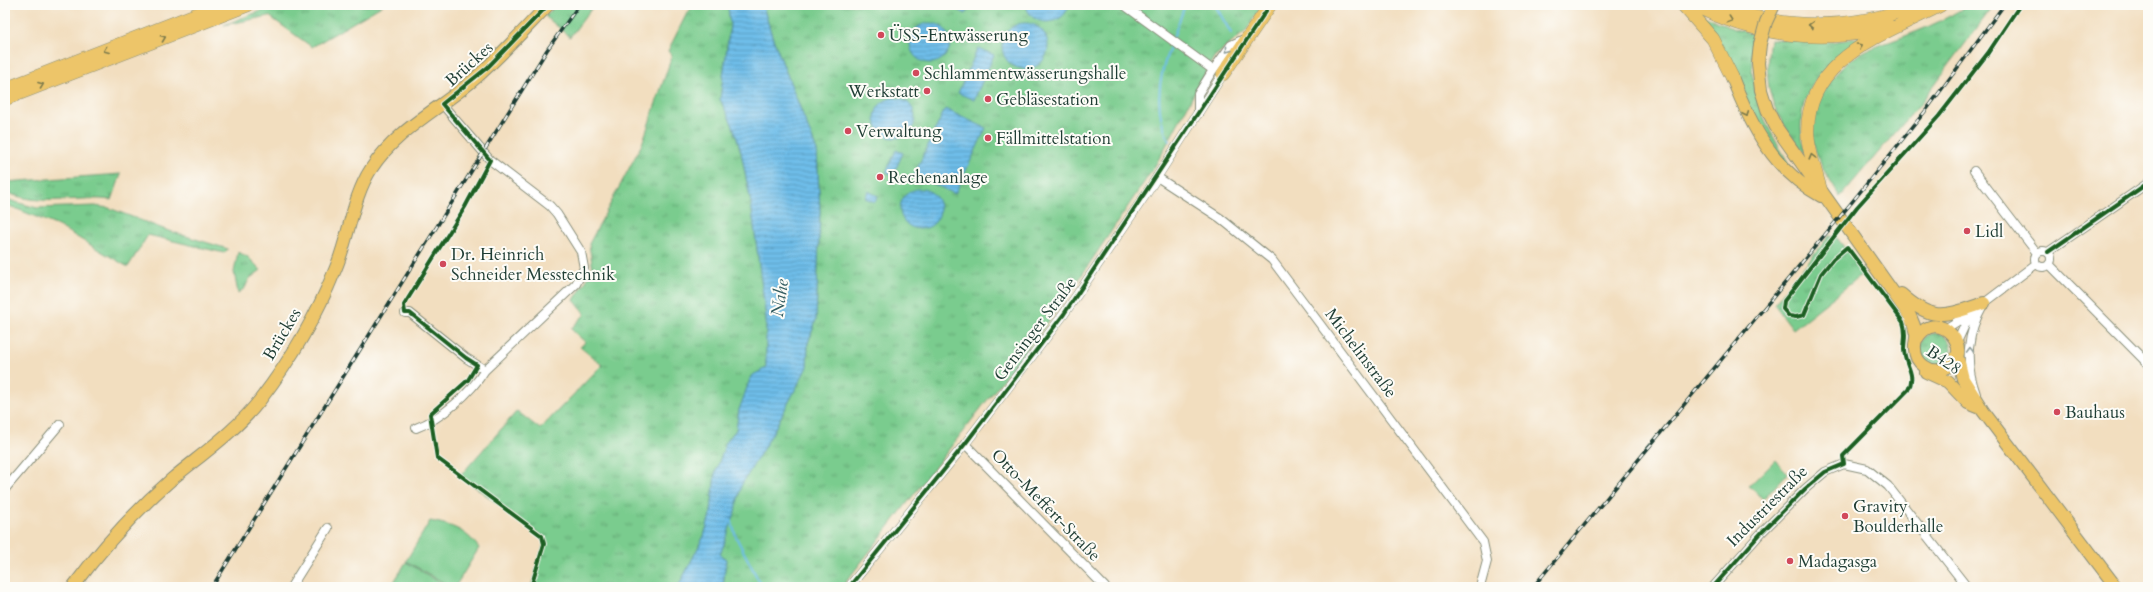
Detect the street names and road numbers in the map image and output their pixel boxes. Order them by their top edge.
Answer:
street label: Brückes [440,36,498,92]
street label: Gensinger Straße [988,272,1082,386]
street label: Brückes [257,303,307,364]
street label: Michelinstraße [1320,303,1402,403]
street label: B428 [1922,340,1966,380]
street label: Otto-Meffert-Straße [986,444,1106,566]
street label: Industriestraße [1721,460,1813,552]

